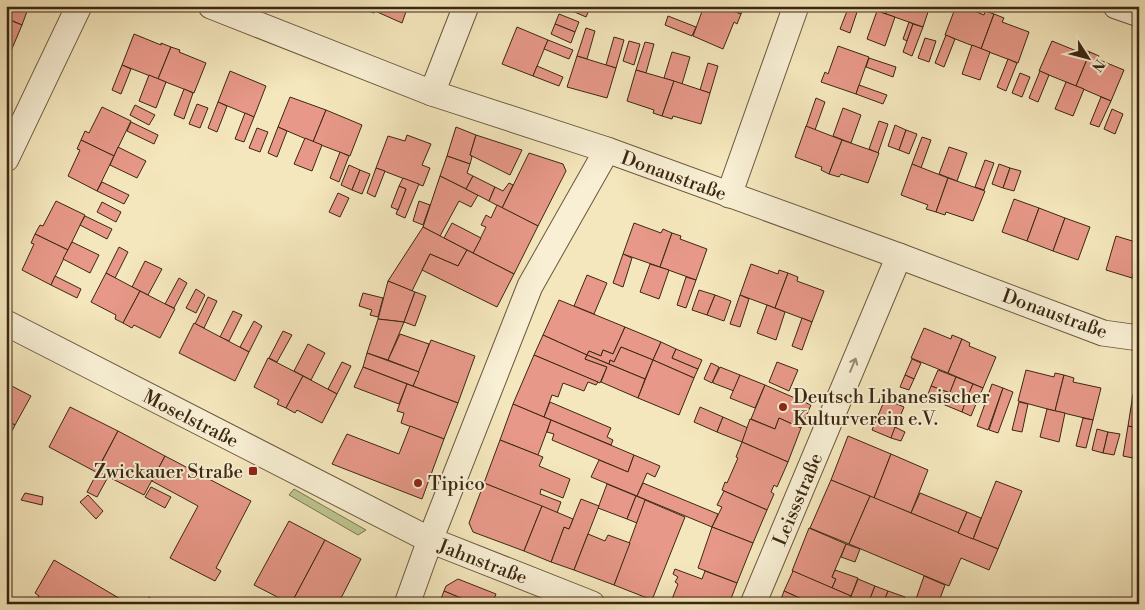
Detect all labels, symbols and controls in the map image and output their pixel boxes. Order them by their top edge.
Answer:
north arrow [1062,32,1112,82]
text: N [1087,55,1108,75]
street label: Donaustraße [618,146,730,206]
street label: Donaustraße [999,284,1111,344]
one-way arrow [849,358,858,373]
street label: Moselstraße [139,385,242,453]
place label: Deutsch Libanesischer Kulturverein e.V. [793,385,990,431]
marker: Deutsch Libanesischer Kulturverein e.V. [777,401,789,413]
street label: Leissstraße [768,449,828,549]
place label: Zwickauer Straße [94,460,243,484]
marker: Zwickauer Straße [247,465,259,477]
place label: Tipico [428,472,485,496]
marker: Tipico [412,477,424,489]
street label: Jahnstraße [434,534,531,590]

